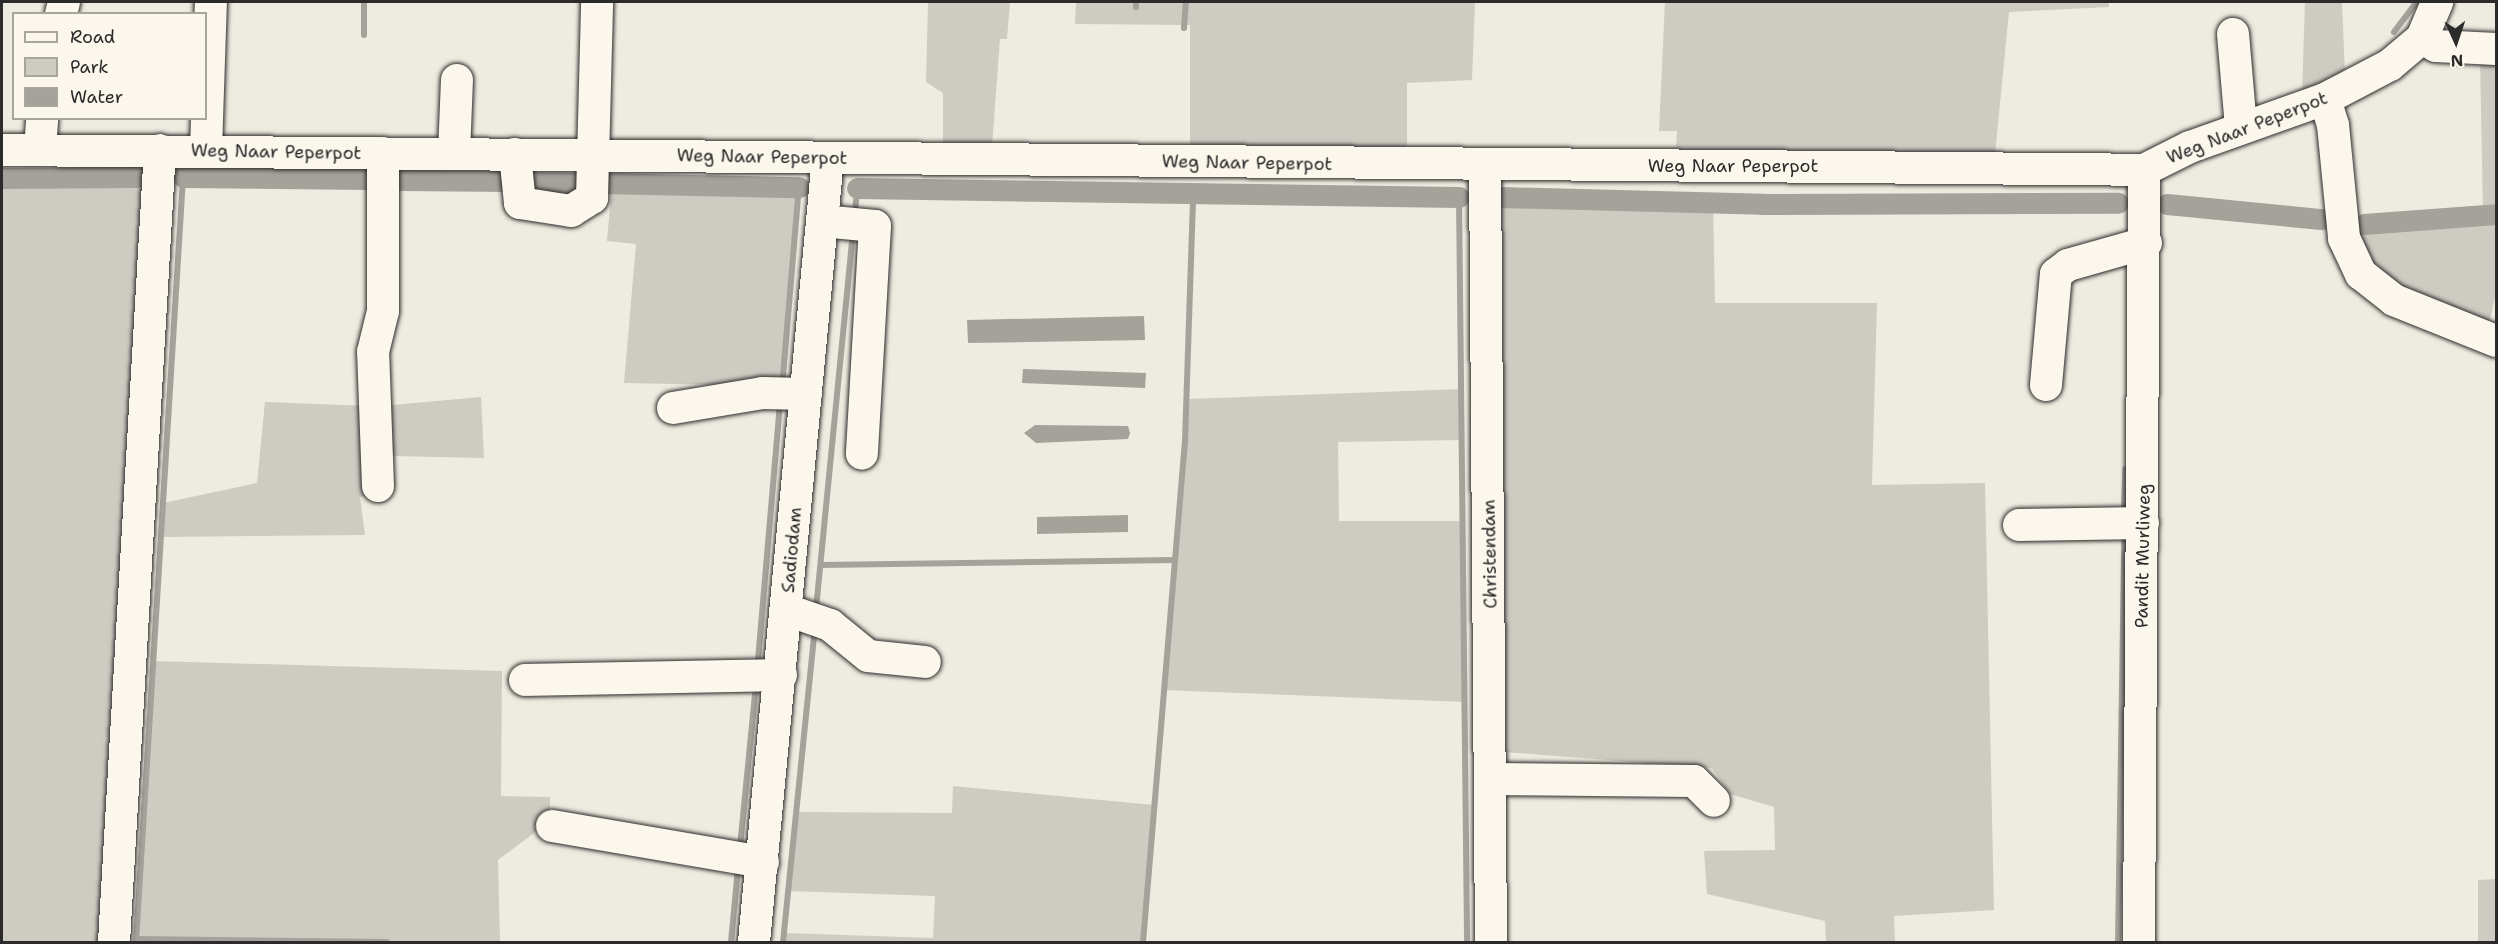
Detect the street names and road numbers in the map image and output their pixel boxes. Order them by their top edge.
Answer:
street label: Weg Naar Peperpot [2163,87,2331,169]
street label: Weg Naar Peperpot [191,140,361,164]
street label: Weg Naar Peperpot [677,145,847,169]
street label: Weg Naar Peperpot [1162,151,1332,175]
street label: Weg Naar Peperpot [1648,155,1818,177]
street label: Pandit Murliweg [2131,484,2155,628]
street label: Christendam [1478,499,1502,609]
street label: Sadiodam [777,506,807,594]

